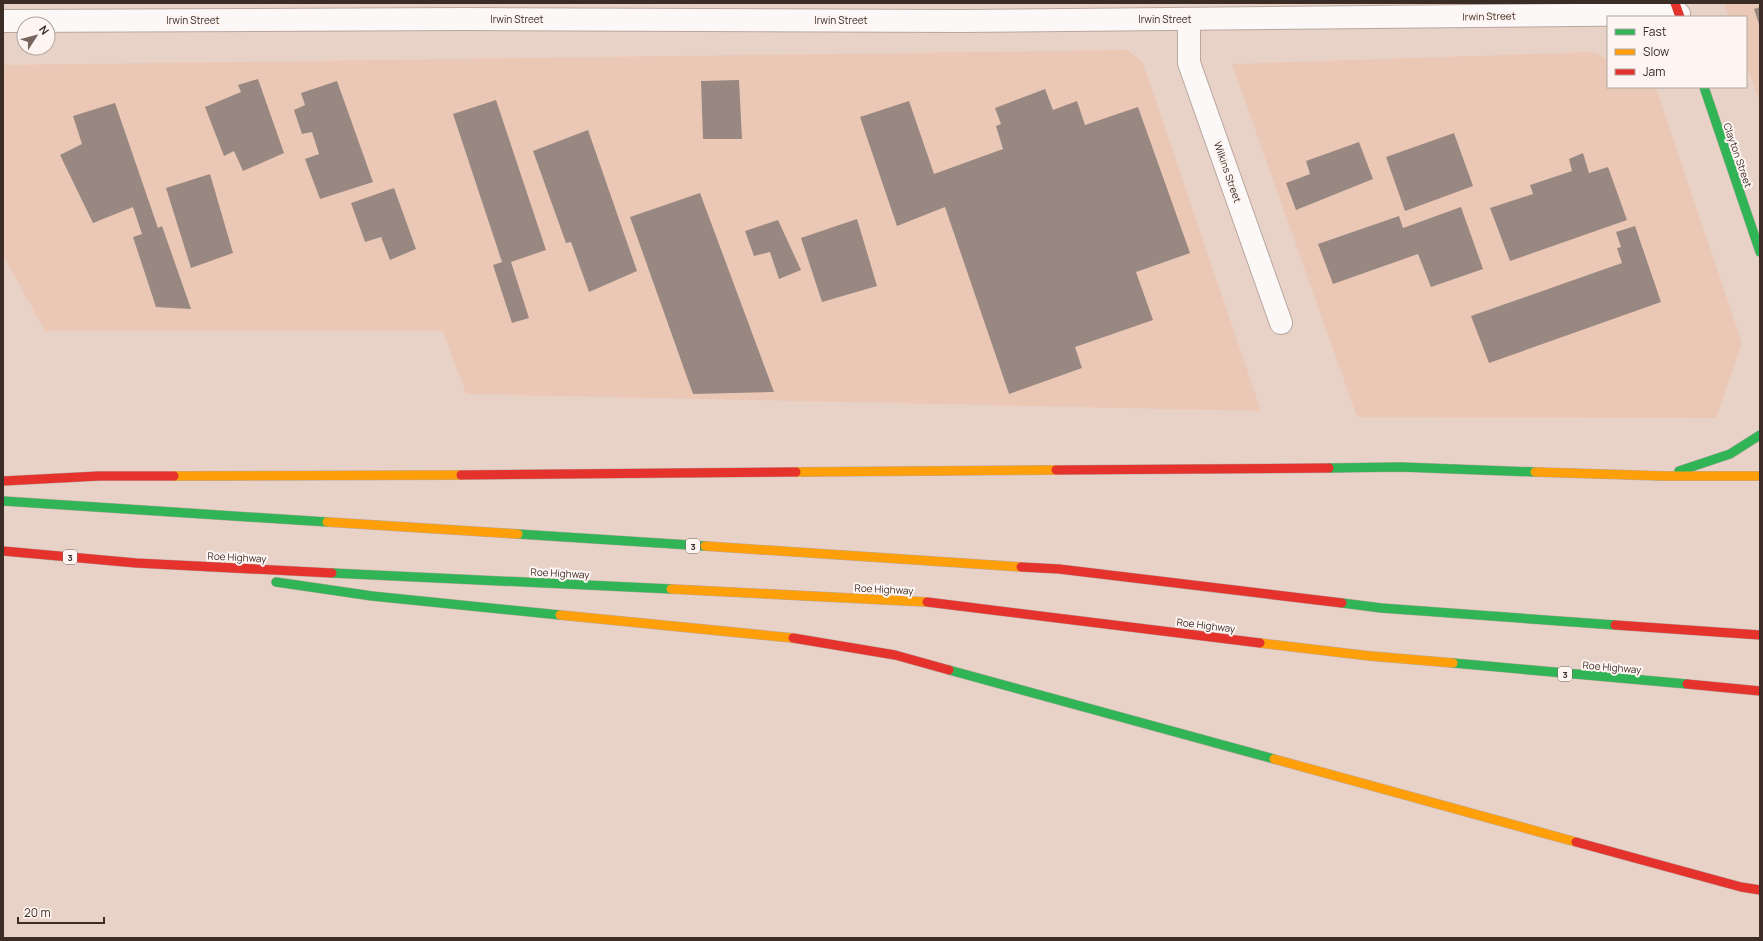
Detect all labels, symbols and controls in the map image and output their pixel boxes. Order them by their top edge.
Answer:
street label: Irwin Street [1462,9,1516,23]
street label: Irwin Street [490,12,544,26]
street label: Irwin Street [1138,12,1192,26]
street label: Irwin Street [166,13,220,27]
street label: Irwin Street [814,13,868,27]
north arrow [16,16,56,56]
legend [1607,16,1747,88]
text: N [36,22,53,38]
text: Fast [1643,23,1667,40]
text: Slow [1643,43,1669,60]
text: Jam [1643,63,1665,80]
street label: Clayton Street [1720,121,1756,189]
street label: Wilkins Street [1211,140,1245,204]
road number: 3 [686,539,700,553]
street label: Roe Highway [207,548,268,566]
road number: 3 [63,550,77,564]
street label: Roe Highway [530,564,591,582]
street label: Roe Highway [854,580,915,598]
street label: Roe Highway [1176,614,1237,636]
street label: Roe Highway [1582,657,1643,677]
road number: 3 [1558,667,1572,681]
scale bar [18,899,104,925]
text: 20 m [24,904,51,921]

